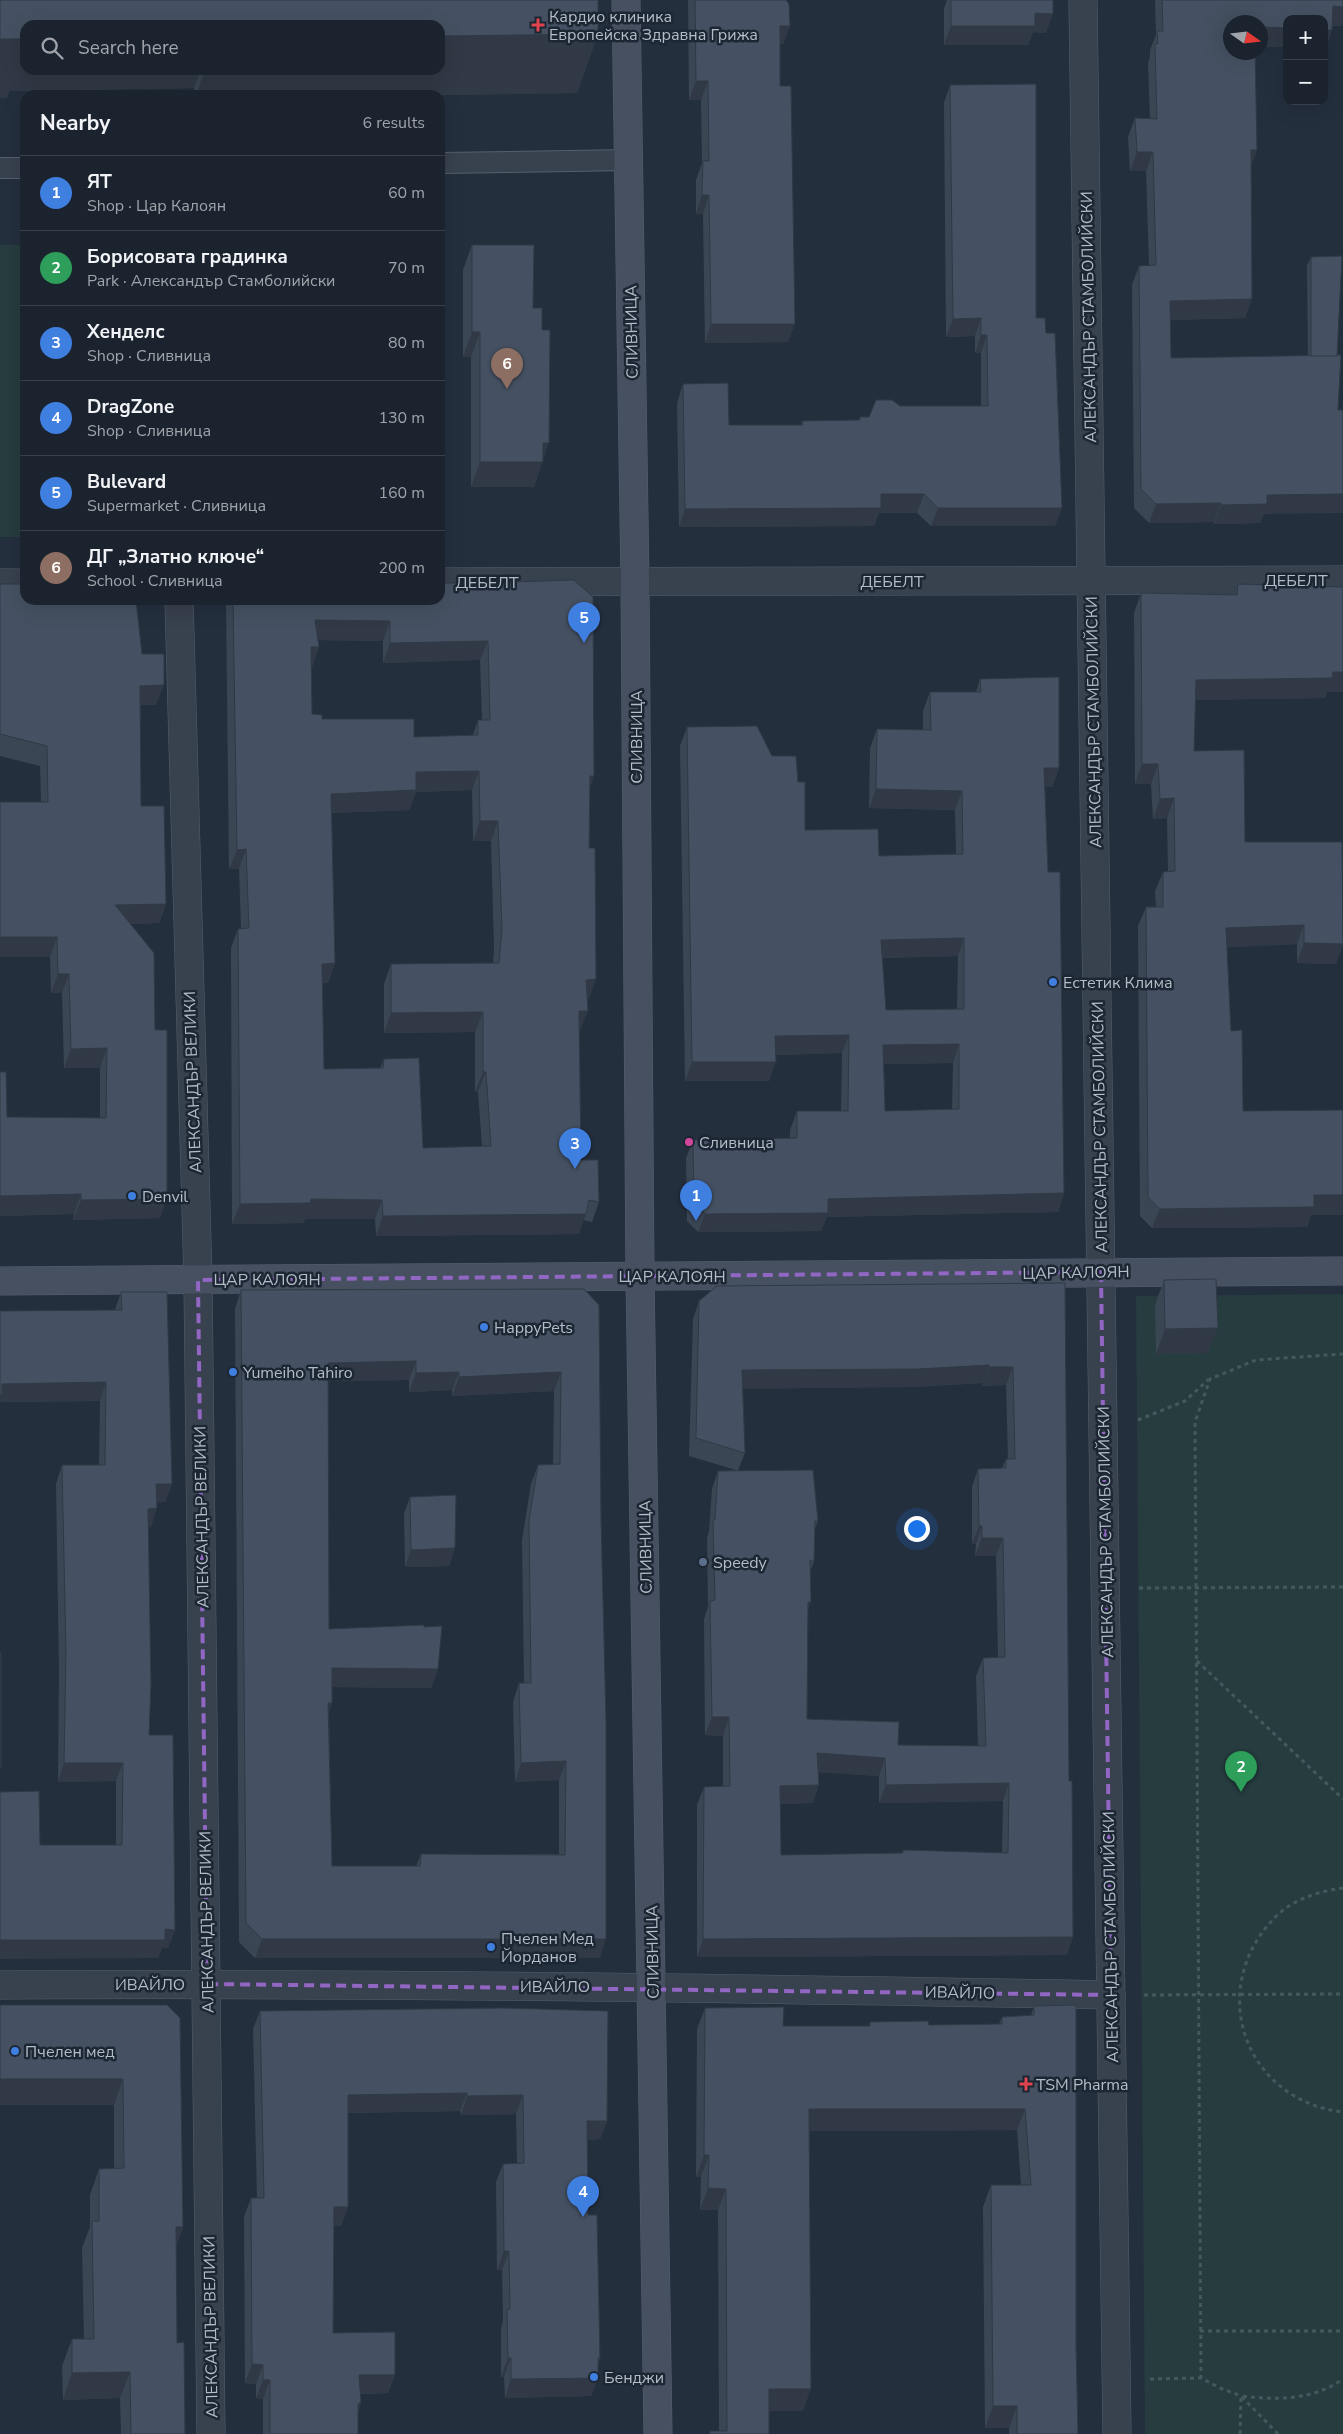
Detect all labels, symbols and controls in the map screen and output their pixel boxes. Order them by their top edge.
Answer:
place label: Кардио клиника Европейска Здравна Грижа [549,6,758,46]
north arrow [1223,15,1268,60]
map controls [1283,15,1328,105]
button: + [1283,15,1328,60]
marker: Кардио клиника Европейска Здравна Грижа [531,18,545,32]
search box [20,20,445,75]
icon: search [38,34,66,62]
text: Search here [78,35,179,61]
button: − [1283,60,1328,105]
text: Nearby [40,109,110,137]
text: 6 results [363,112,425,134]
text: ЯТ [87,169,112,195]
text: 1 [51,182,61,204]
text: 60 m [388,182,425,204]
street label: АЛЕКСАНДЪР СТАМБОЛИЙСКИ [1076,191,1102,443]
text: Shop · Цар Калоян [87,195,226,217]
text: Борисовата градинка [87,244,288,270]
text: 2 [51,257,61,279]
text: 70 m [388,257,425,279]
text: Park · Александър Стамболийски [87,270,335,292]
street label: СЛИВНИЦА [620,285,644,379]
text: Хенделс [87,319,165,345]
text: 3 [51,332,61,354]
text: 80 m [388,332,425,354]
text: Shop · Сливница [87,345,211,367]
pin: 6 [491,348,523,389]
text: DragZone [87,394,174,420]
text: 4 [51,407,61,429]
text: 130 m [378,407,425,429]
text: Shop · Сливница [87,420,211,442]
text: Bulevard [87,469,166,495]
text: 5 [51,482,61,504]
text: 160 m [378,482,425,504]
text: Supermarket · Сливница [87,495,266,517]
text: ДГ „Златно ключе“ [87,544,264,570]
text: 6 [51,557,61,579]
text: 200 m [378,557,425,579]
text: School · Сливница [87,570,223,592]
street label: ДЕБЕЛТ [1264,570,1328,592]
street label: ДЕБЕЛТ [860,571,924,593]
street label: ДЕБЕЛТ [455,572,519,594]
street label: АЛЕКСАНДЪР СТАМБОЛИЙСКИ [1081,596,1107,848]
pin: 5 [568,602,600,643]
street label: СЛИВНИЦА [626,690,648,784]
place label: Естетик Клима [1063,972,1173,994]
marker: Естетик Клима [1047,976,1059,988]
street label: АЛЕКСАНДЪР ВЕЛИКИ [179,991,207,1173]
street label: АЛЕКСАНДЪР СТАМБОЛИЙСКИ [1087,1001,1113,1253]
pin: 3 [559,1128,591,1169]
place label: Сливница [699,1132,774,1154]
marker: Сливница [683,1136,695,1148]
pin: 1 [680,1180,712,1221]
place label: Denvil [142,1186,188,1208]
marker: Denvil [126,1190,138,1202]
street label: ЦАР КАЛОЯН [1022,1261,1130,1285]
street label: ЦАР КАЛОЯН [618,1266,726,1288]
street label: ЦАР КАЛОЯН [213,1269,321,1291]
place label: HappyPets [494,1317,573,1339]
marker: HappyPets [478,1321,490,1333]
place label: Yumeiho Tahiro [242,1362,353,1384]
marker: Yumeiho Tahiro [227,1366,239,1378]
street label: АЛЕКСАНДЪР СТАМБОЛИЙСКИ [1093,1406,1119,1658]
street label: АЛЕКСАНДЪР ВЕЛИКИ [189,1426,215,1608]
street label: СЛИВНИЦА [634,1500,658,1594]
your location [904,1516,930,1542]
place label: Speedy [713,1552,768,1574]
marker: Speedy [697,1556,709,1568]
pin: 2 [1225,1751,1257,1792]
street label: АЛЕКСАНДЪР СТАМБОЛИЙСКИ [1098,1811,1124,2063]
street label: АЛЕКСАНДЪР ВЕЛИКИ [194,1831,220,2013]
street label: СЛИВНИЦА [641,1905,665,1999]
place label: Пчелен Мед Йорданов [501,1928,594,1968]
marker: Пчелен Мед Йорданов [485,1941,497,1953]
street label: ИВАЙЛО [115,1974,185,1996]
street label: ИВАЙЛО [520,1976,590,1998]
street label: ИВАЙЛО [925,1981,995,2005]
place label: Пчелен мед [25,2041,115,2063]
marker: Пчелен мед [9,2045,21,2057]
place label: TSM Pharma [1036,2074,1128,2096]
marker: TSM Pharma [1020,2078,1032,2090]
pin: 4 [567,2176,599,2217]
street label: АЛЕКСАНДЪР ВЕЛИКИ [198,2236,224,2418]
place label: Бенджи [604,2367,664,2389]
marker: Бенджи [588,2371,600,2383]

